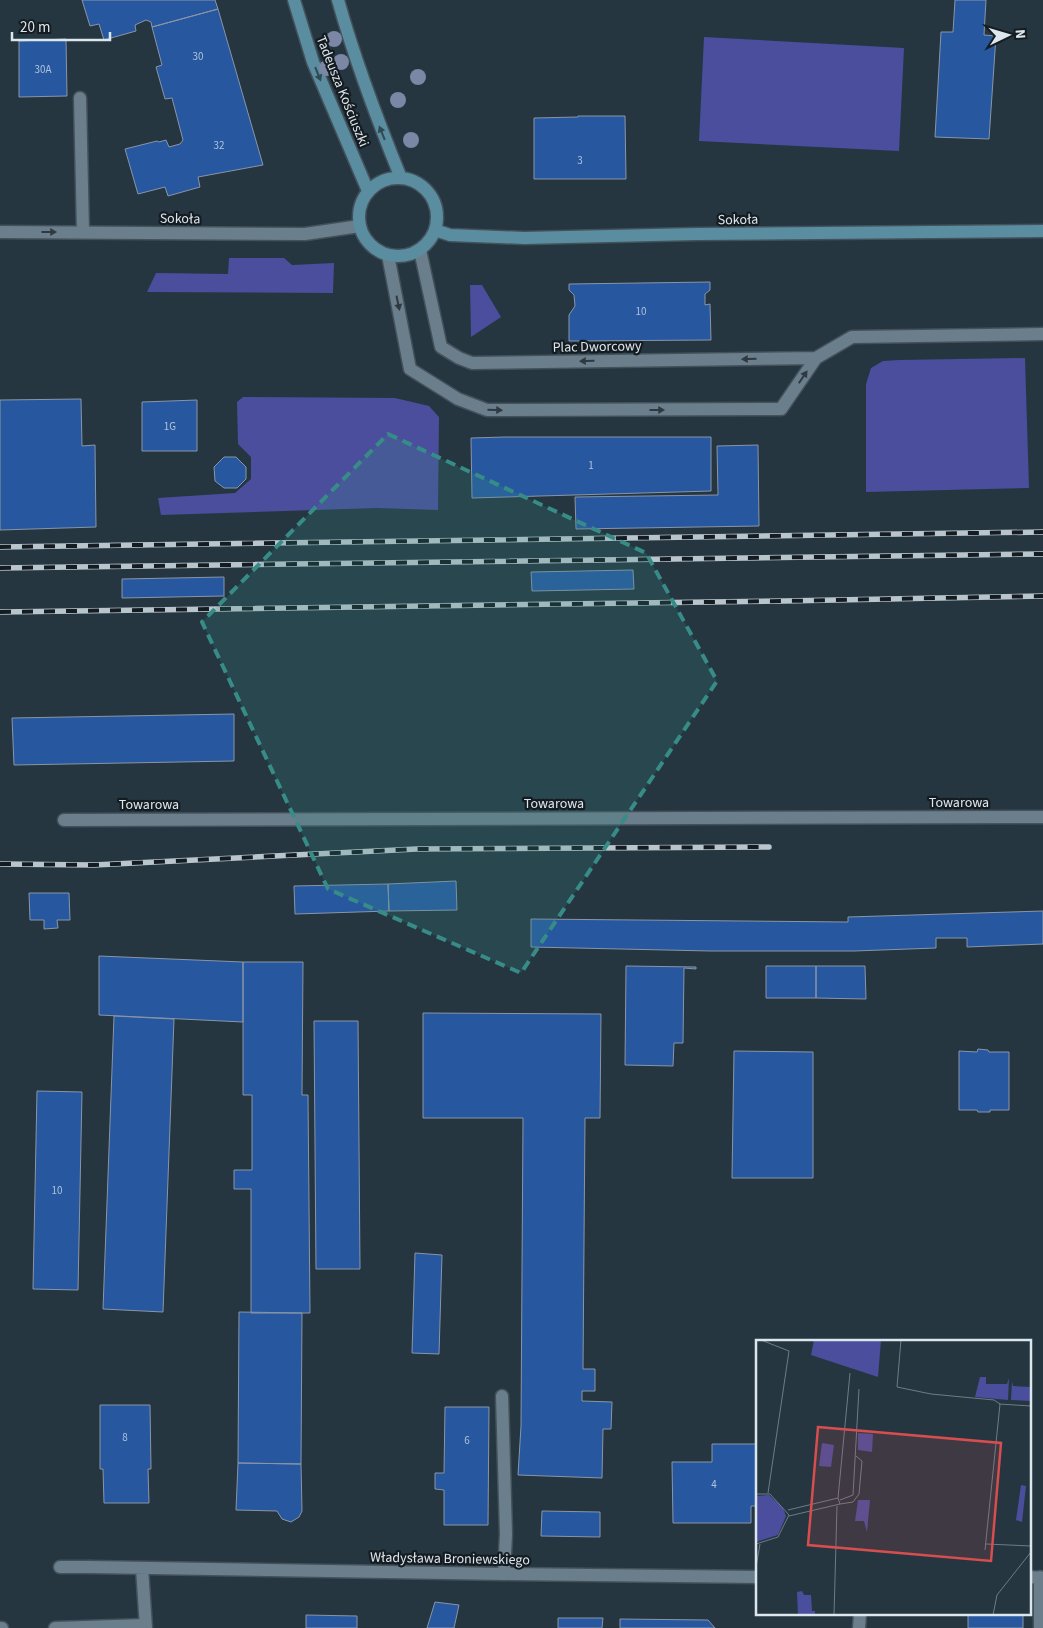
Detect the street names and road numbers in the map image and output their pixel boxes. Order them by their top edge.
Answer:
street label: Tadeusza Kościuszki [311,33,374,150]
street label: Sokoła [160,209,200,229]
street label: Sokoła [718,210,758,230]
street label: Plac Dworcowy [552,336,642,358]
street label: Towarowa [929,793,989,813]
street label: Towarowa [524,794,584,814]
street label: Towarowa [119,795,179,815]
street label: Władysława Broniewskiego [370,1548,530,1570]

